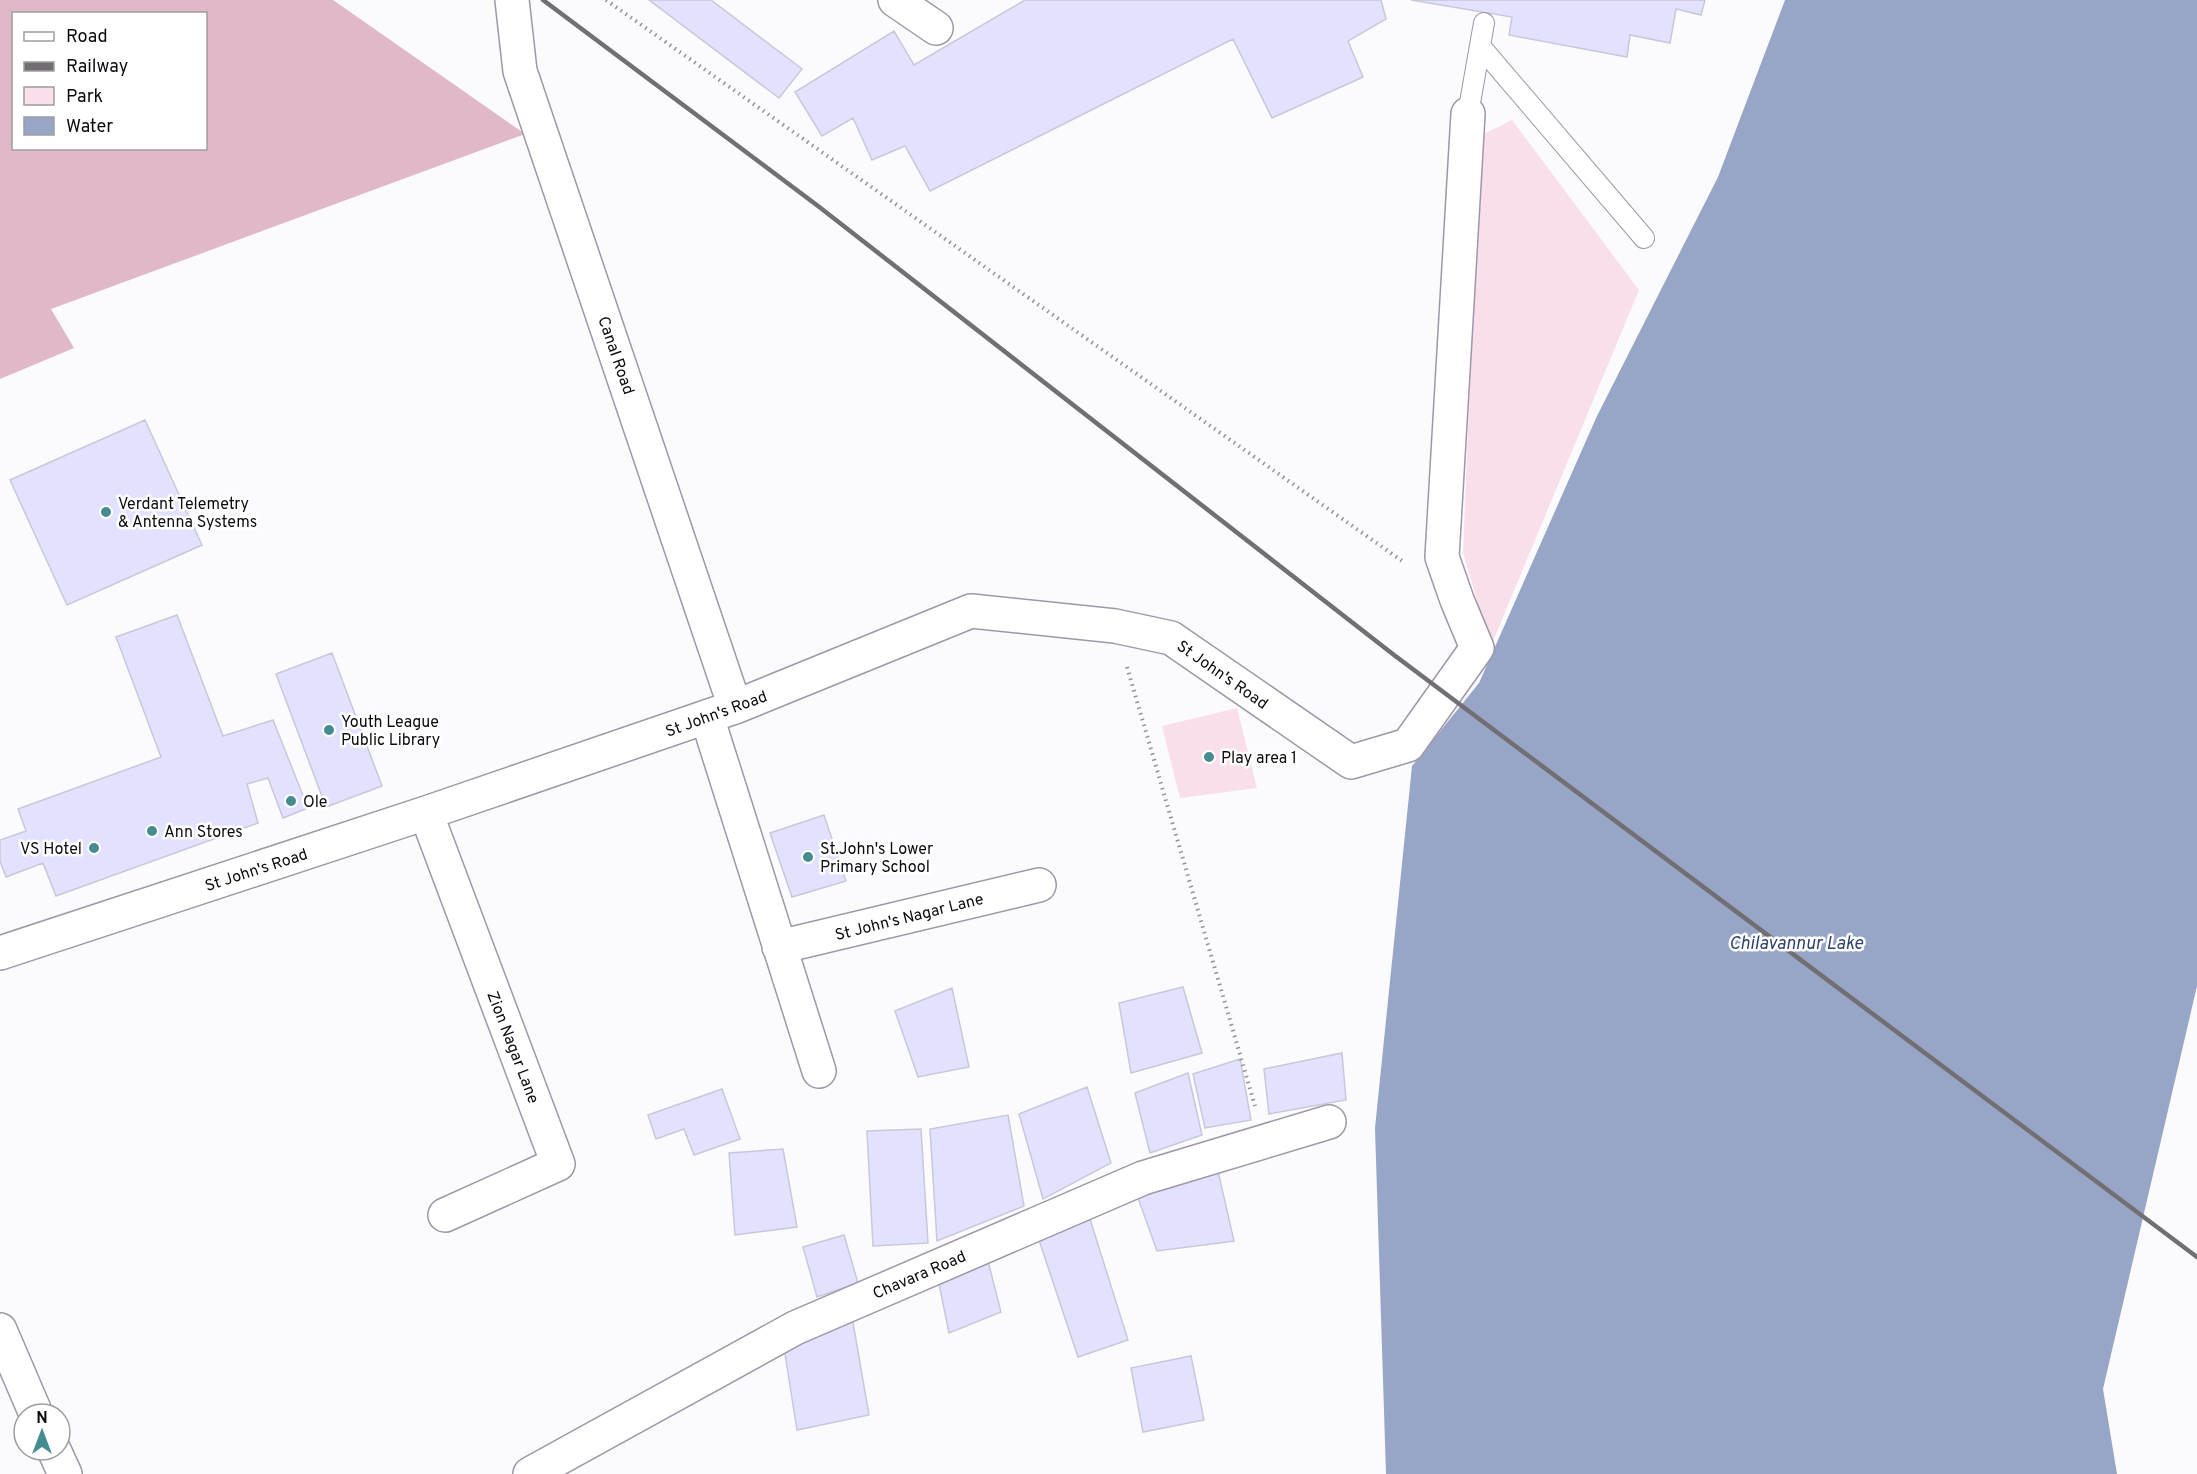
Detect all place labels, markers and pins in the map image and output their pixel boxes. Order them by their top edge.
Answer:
place label: Verdant Telemetry & Antenna Systems [118,495,257,533]
marker: Verdant Telemetry & Antenna Systems [99,505,113,519]
place label: Youth League Public Library [341,713,440,751]
marker: Youth League Public Library [322,723,336,737]
place label: Play area 1 [1221,749,1297,769]
marker: Play area 1 [1202,750,1216,764]
place label: Ole [303,793,327,813]
marker: Ole [284,794,298,808]
place label: Ann Stores [164,823,243,843]
marker: Ann Stores [145,824,159,838]
place label: VS Hotel [20,840,82,860]
place label: St.John's Lower Primary School [820,840,933,878]
marker: VS Hotel [87,841,101,855]
marker: St.John's Lower Primary School [801,850,815,864]

